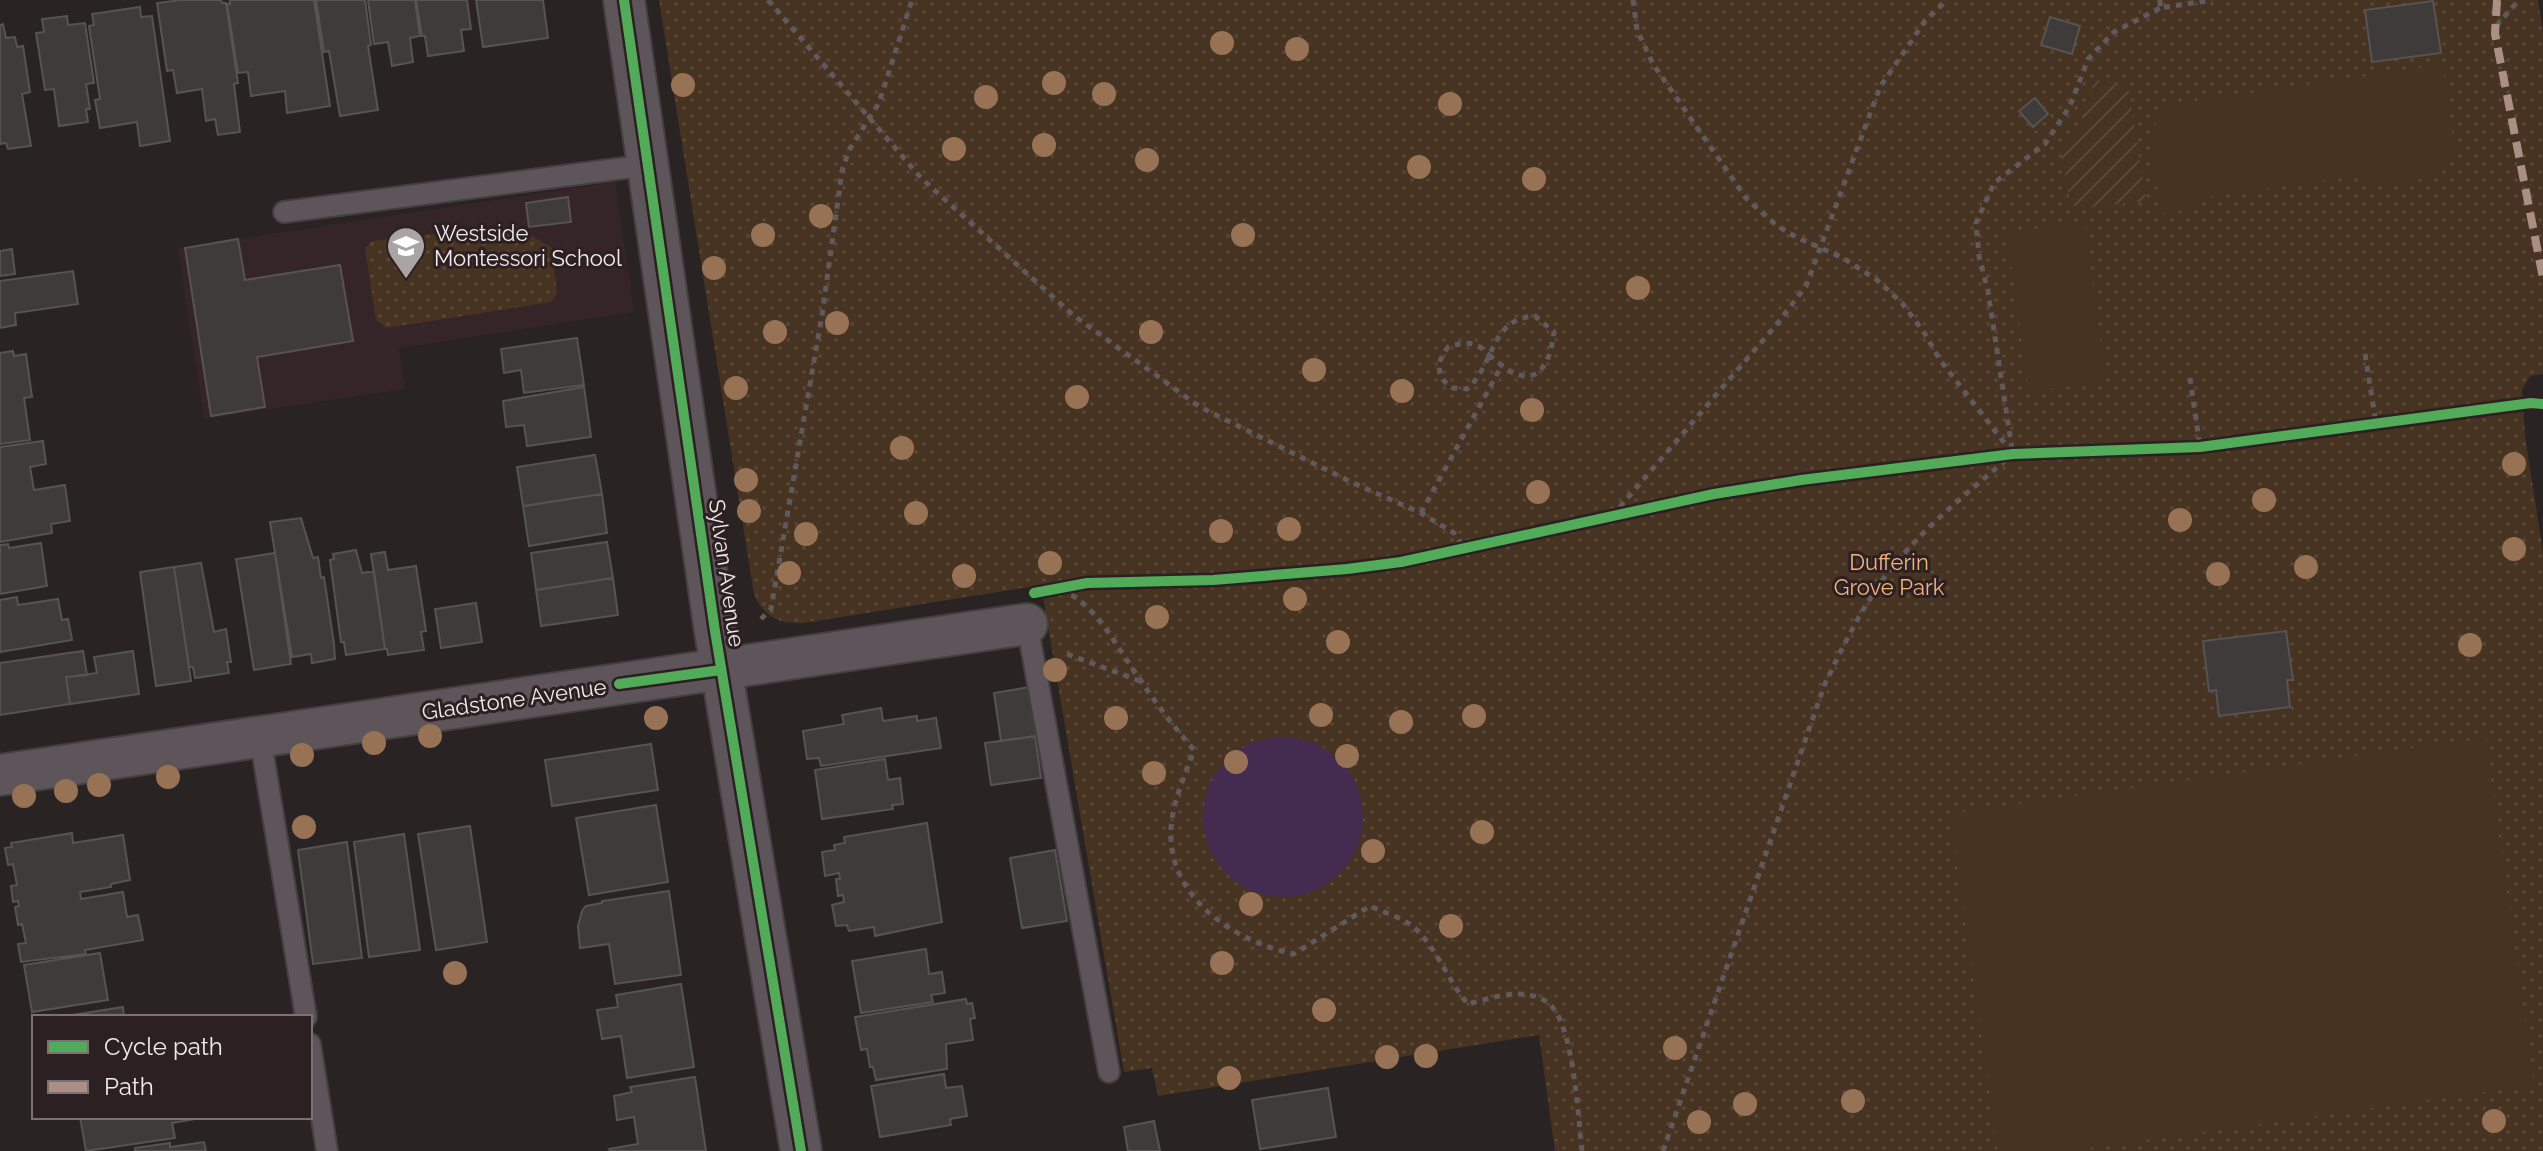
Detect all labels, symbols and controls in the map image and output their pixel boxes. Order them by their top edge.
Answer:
place label: Westside Montessori School [434,220,622,271]
school or university icon: Westside Montessori School [385,225,427,280]
street label: Sylvan Avenue [704,497,750,649]
park label: Dufferin Grove Park [1834,549,1945,600]
street label: Gladstone Avenue [420,673,608,725]
legend [32,1015,312,1119]
text: Cycle path [104,1032,223,1061]
text: Path [104,1072,154,1101]

